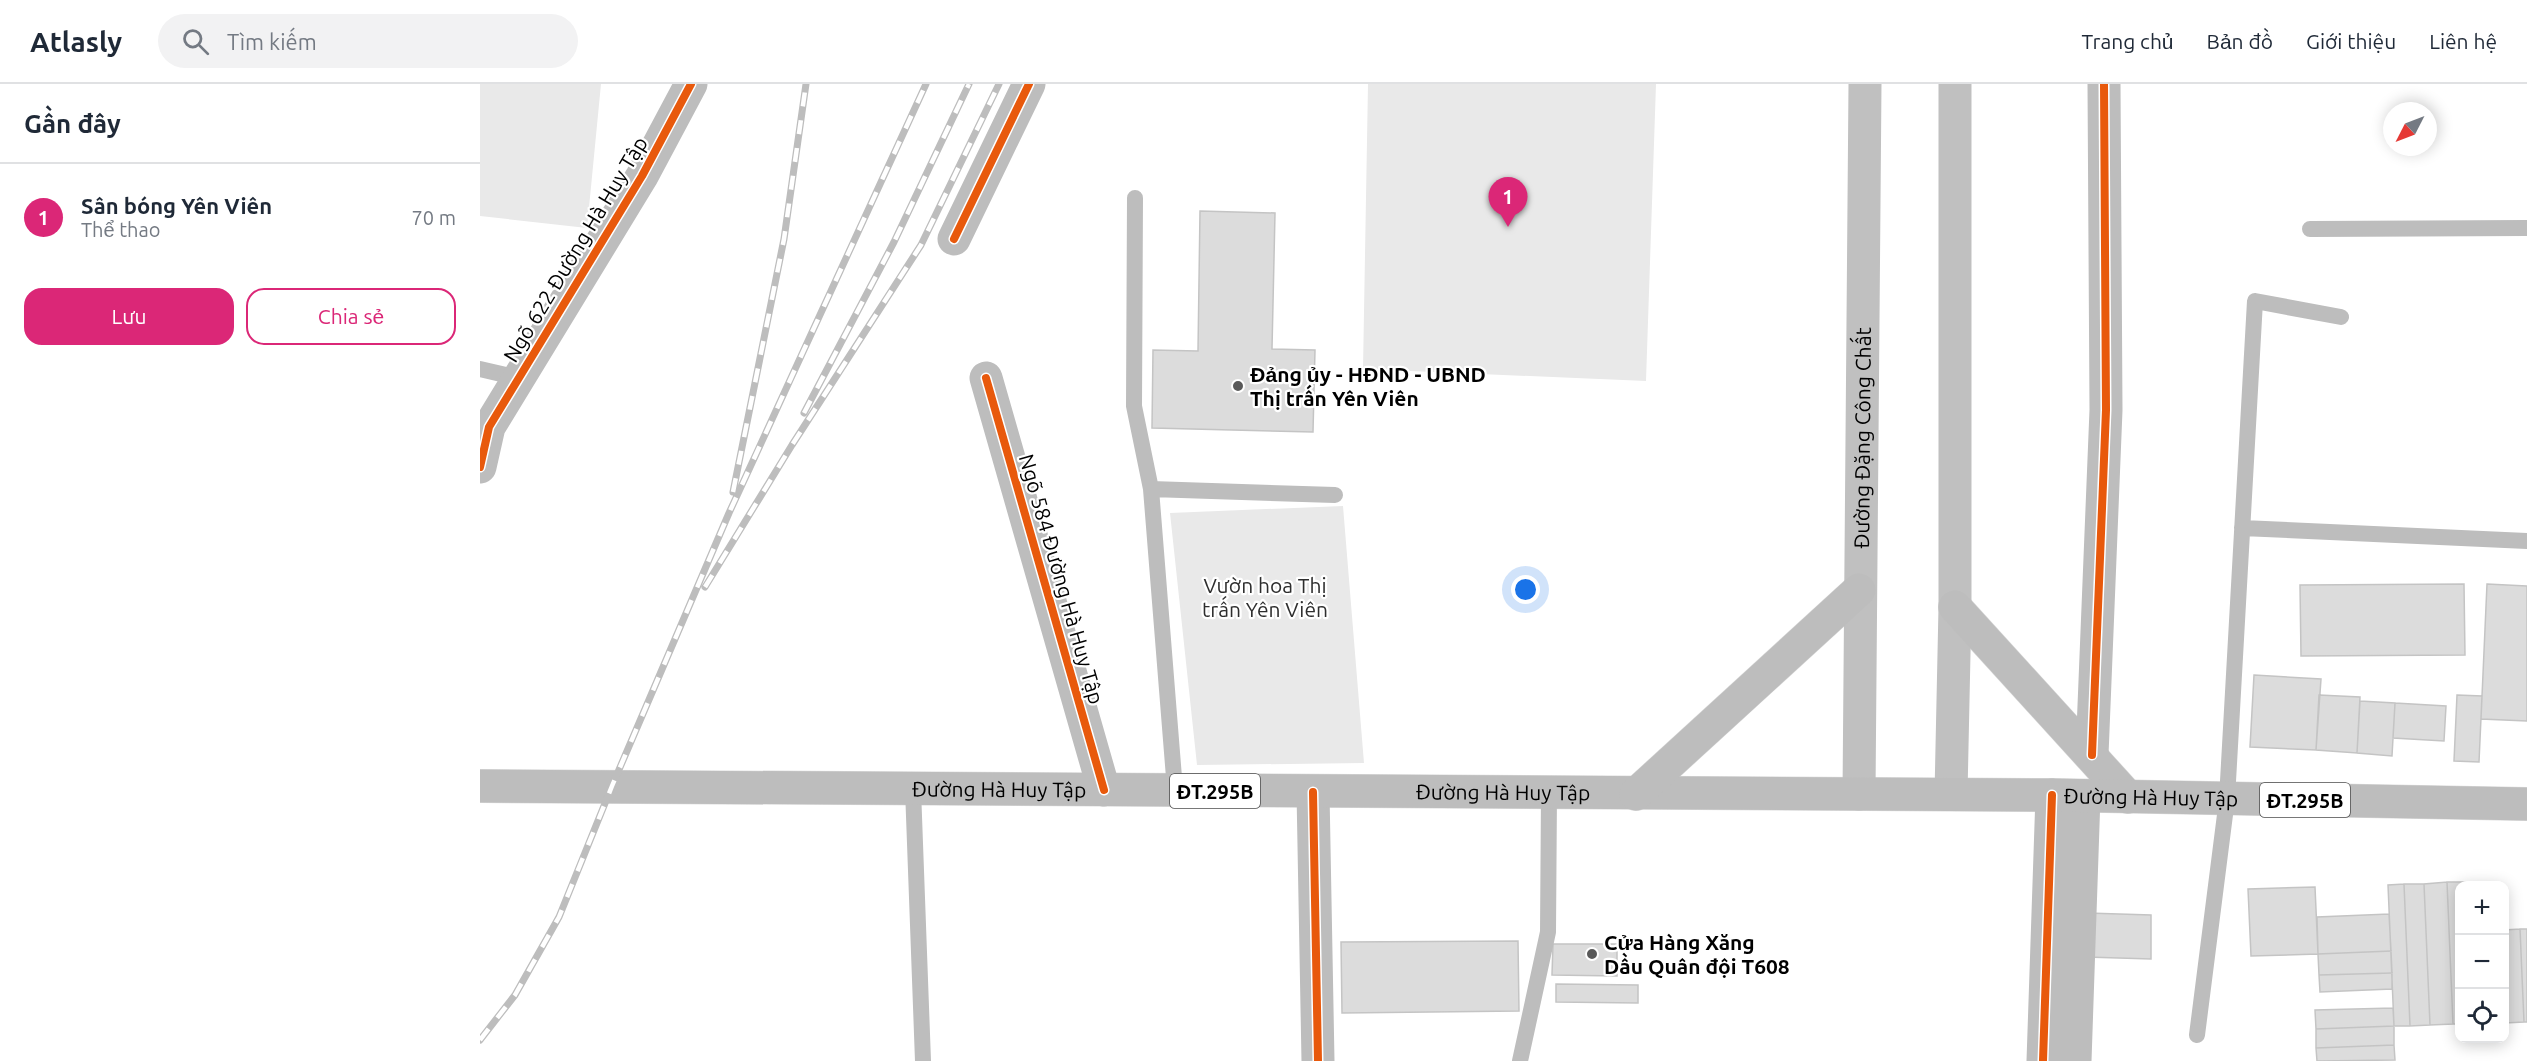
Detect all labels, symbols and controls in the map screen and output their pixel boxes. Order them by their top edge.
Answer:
search box [158,14,578,68]
icon: search [179,25,212,58]
text: Atlasly [30,26,122,57]
text: Tìm kiếm [227,29,317,54]
text: Trang chủ [2082,29,2174,53]
text: Bản đồ [2207,29,2273,53]
text: Giới thiệu [2306,29,2396,53]
text: Liên hệ [2429,29,2497,53]
north arrow [2383,102,2437,156]
text: Gần đây [24,109,121,138]
street label: Ngõ 622 Đường Hà Huy Tập [498,132,652,366]
pin: 1 [1488,178,1528,227]
text: Sân bóng Yên Viên [81,193,272,218]
text: 1 [38,206,49,229]
text: 70 m [412,206,456,229]
text: Thể thao [81,218,161,241]
button: Lưu [24,288,234,345]
button: Chia sẻ [246,288,456,345]
street label: Đường Đặng Công Chất [1849,327,1875,549]
place label: Đảng ủy - HĐND - UBND Thị trấn Yên Viên [1250,362,1486,410]
marker: Đảng ủy - HĐND - UBND Thị trấn Yên Viên [1231,379,1245,393]
street label: Ngõ 584 Đường Hà Huy Tập [1015,451,1109,707]
park label: Vườn hoa Thị trấn Yên Viên [1202,573,1328,621]
your location [1511,575,1540,604]
road number: ĐT.295B [1170,774,1260,808]
street label: Đường Hà Huy Tập [912,776,1086,801]
street label: Đường Hà Huy Tập [1416,779,1590,804]
street label: Đường Hà Huy Tập [2063,783,2238,811]
road number: ĐT.295B [2260,783,2350,817]
map controls [2455,881,2509,1043]
button: + [2455,881,2509,935]
place label: Cửa Hàng Xăng Dầu Quân đội T608 [1604,930,1790,978]
button: − [2455,935,2509,989]
marker: Cửa Hàng Xăng Dầu Quân đội T608 [1585,947,1599,961]
button: locate [2455,989,2509,1043]

